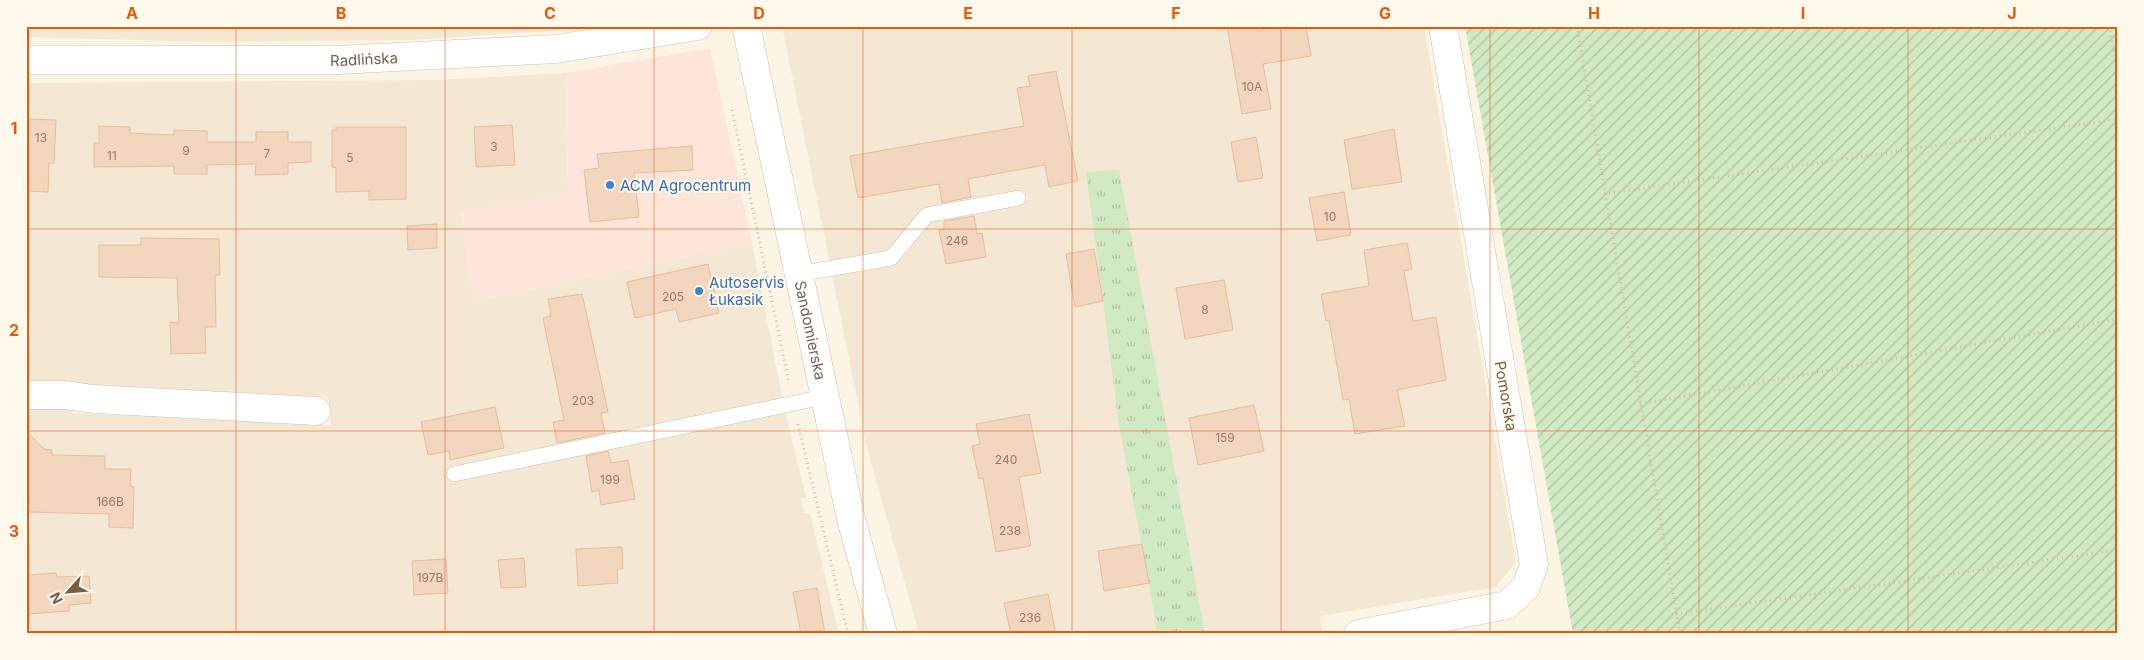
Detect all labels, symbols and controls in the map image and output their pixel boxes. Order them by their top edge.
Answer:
text: A [126,3,138,23]
text: B [336,3,346,23]
text: C [544,3,556,23]
text: D [753,3,765,23]
text: E [963,3,973,23]
text: F [1171,3,1181,23]
text: G [1379,3,1391,23]
text: H [1588,3,1600,23]
text: I [1801,3,1805,23]
text: J [2007,3,2017,23]
street label: Radlińska [330,47,398,70]
house number: 10A [1242,79,1262,94]
text: 1 [11,118,17,138]
house number: 13 [35,130,47,145]
house number: 3 [490,139,498,154]
house number: 9 [182,143,190,158]
house number: 7 [264,146,271,161]
house number: 11 [107,148,117,163]
house number: 5 [346,150,354,165]
place label: ACM Agrocentrum [620,176,751,195]
marker: ACM Agrocentrum [604,179,616,191]
house number: 10 [1324,209,1336,224]
house number: 246 [946,233,968,248]
place label: Autoservis Łukasik [709,273,785,309]
street label: Sandomierska [791,279,831,382]
marker: Autoservis Łukasik [693,285,705,297]
house number: 205 [662,289,684,304]
house number: 8 [1201,302,1209,317]
text: 2 [9,320,19,340]
street label: Pomorska [1490,359,1522,433]
house number: 203 [572,393,594,408]
house number: 159 [1215,430,1235,445]
house number: 240 [995,452,1017,467]
house number: 199 [600,472,620,487]
house number: 166B [96,494,124,509]
text: 3 [9,521,19,541]
house number: 238 [999,523,1021,538]
north arrow [42,568,92,618]
house number: 197B [417,570,444,585]
text: N [46,590,66,607]
house number: 236 [1019,610,1041,625]

